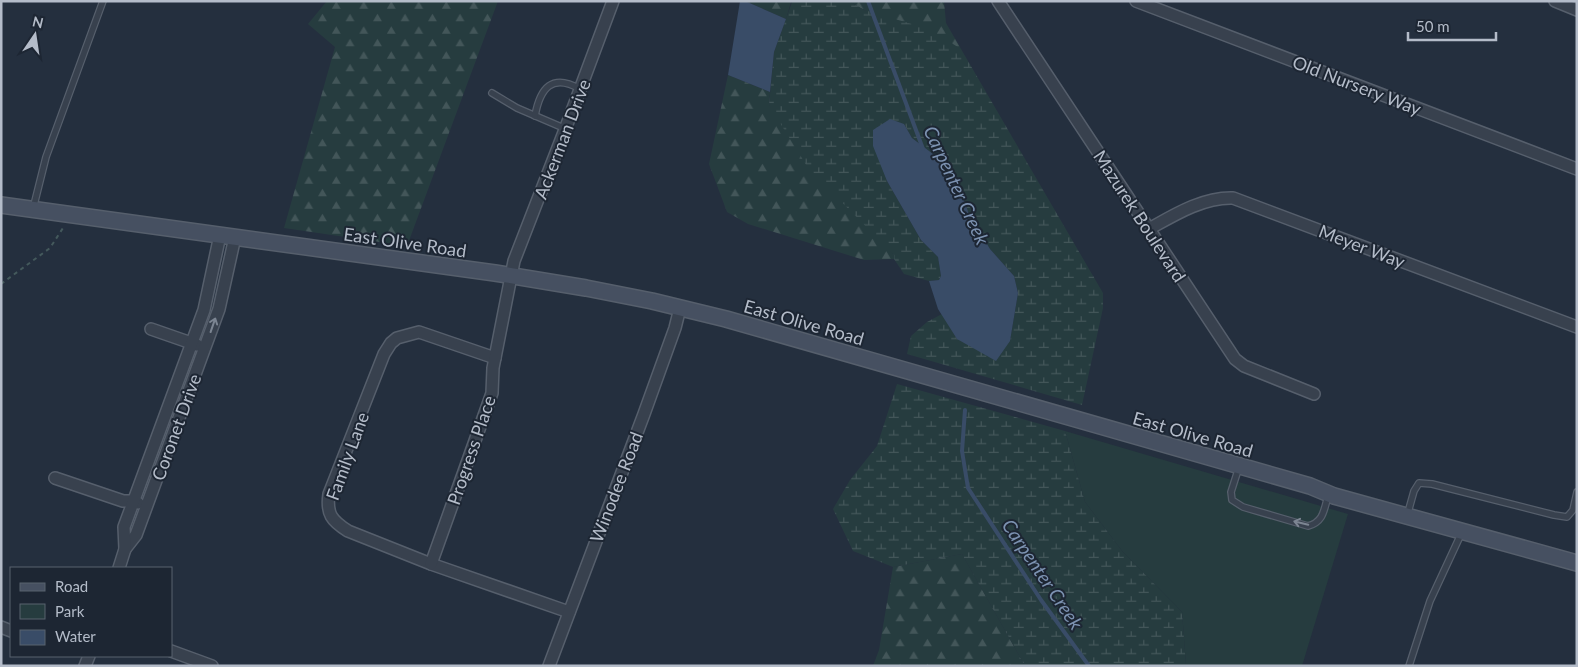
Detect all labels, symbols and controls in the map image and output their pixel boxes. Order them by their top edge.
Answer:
north arrow [10,10,60,60]
scale bar [1408,10,1496,42]
text: N [31,12,45,31]
text: 50 m [1416,17,1450,35]
street label: Old Nursery Way [1290,50,1425,120]
street label: Ackerman Drive [529,76,595,202]
water label: Carpenter Creek [919,122,995,249]
street label: Mazurek Boulevard [1089,146,1191,286]
street label: Meyer Way [1316,220,1409,273]
street label: East Olive Road [342,222,468,262]
street label: East Olive Road [741,294,867,350]
one-way arrow [209,318,219,334]
street label: Coronet Drive [147,371,205,483]
street label: Progress Place [442,392,500,508]
street label: East Olive Road [1130,406,1256,462]
street label: Family Lane [321,409,373,503]
street label: Winodee Road [585,429,647,545]
water label: Carpenter Creek [998,514,1089,634]
one-way arrow [1293,518,1309,527]
legend [10,567,172,657]
text: Road [55,577,88,595]
text: Park [55,602,85,620]
text: Water [55,627,96,645]

